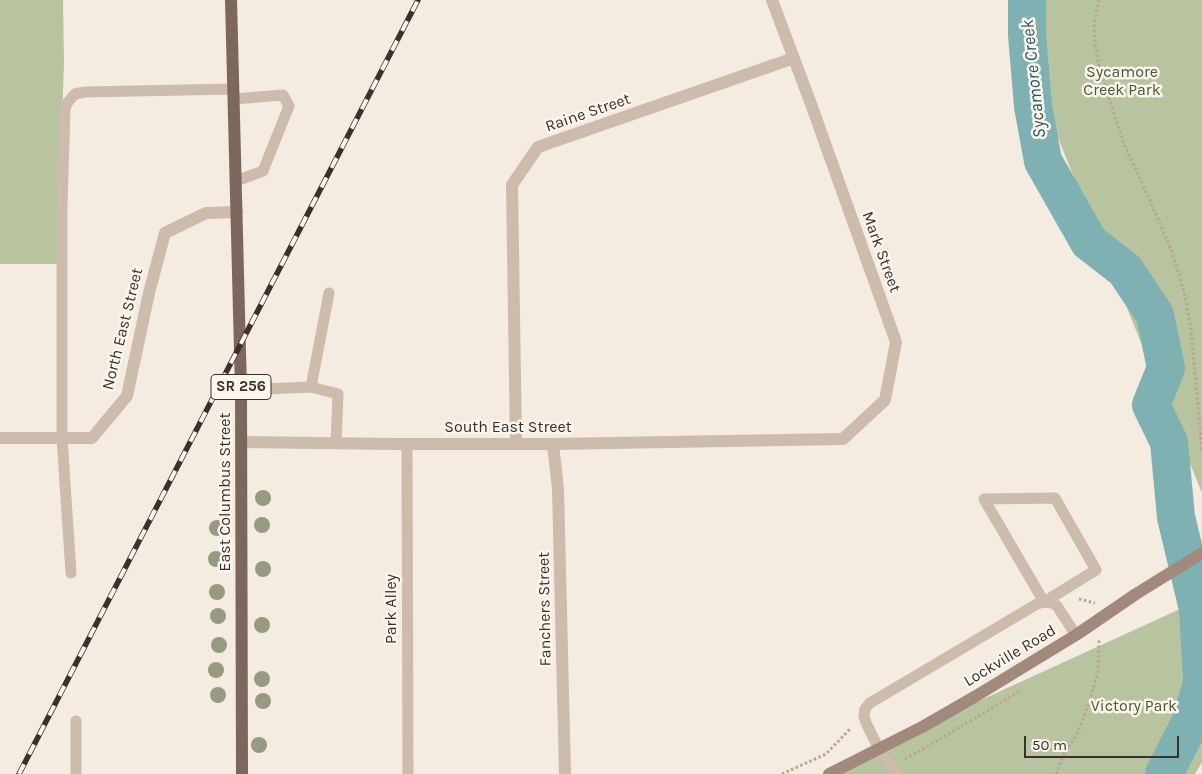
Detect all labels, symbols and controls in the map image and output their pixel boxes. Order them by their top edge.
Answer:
water label: Sycamore Creek [1017,19,1051,139]
park label: Sycamore Creek Park [1083,62,1161,100]
street label: Raine Street [543,89,633,137]
street label: Mark Street [857,209,905,295]
street label: North East Street [99,266,147,392]
road number: SR 256 [211,374,271,400]
street label: East Columbus Street [215,412,235,572]
street label: South East Street [444,417,572,437]
street label: Fanchers Street [534,552,556,666]
street label: Park Alley [381,574,401,644]
street label: Lockville Road [960,621,1060,691]
park label: Victory Park [1091,696,1177,716]
scale bar [1027,726,1182,758]
text: 50 m [1032,736,1067,754]

